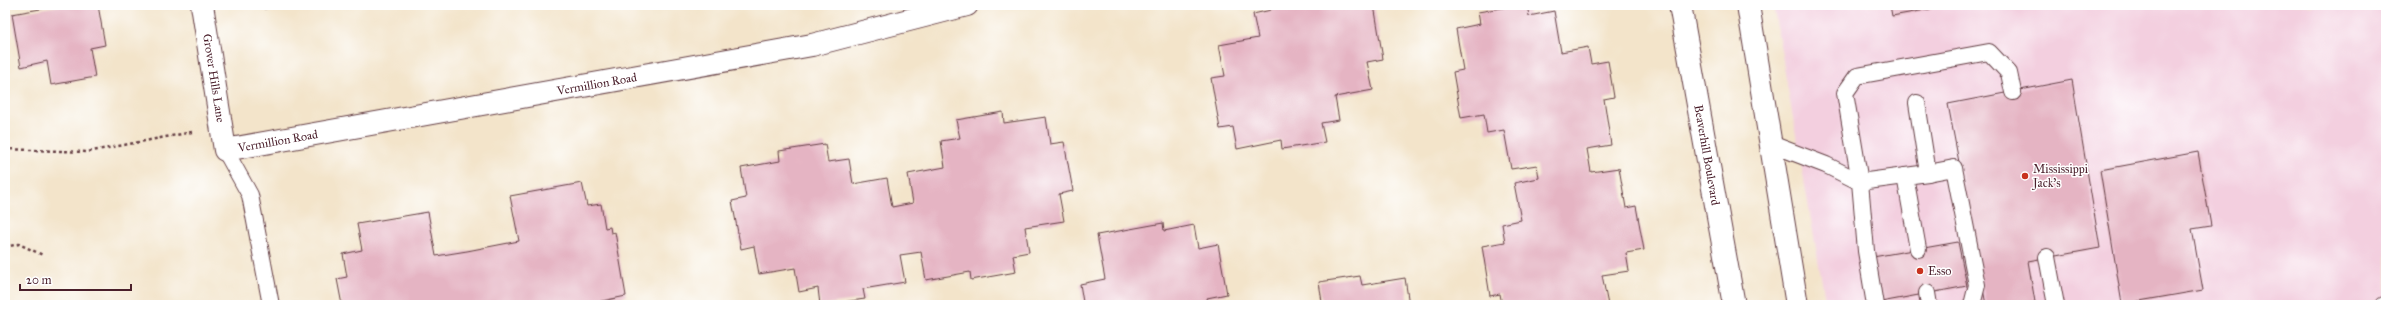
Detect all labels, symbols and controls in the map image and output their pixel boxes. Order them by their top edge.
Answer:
street label: Grover Hills Lane [200,33,228,123]
street label: Vermillion Road [555,70,638,98]
street label: Beaverhill Boulevard [1691,104,1723,206]
street label: Vermillion Road [236,127,319,155]
place label: Mississippi Jack's [2031,162,2089,191]
marker: Mississippi Jack's [2020,171,2030,181]
place label: Esso [1928,264,1952,278]
scale bar [20,266,131,292]
marker: Esso [1915,266,1925,276]
text: 20 m [26,273,52,287]

